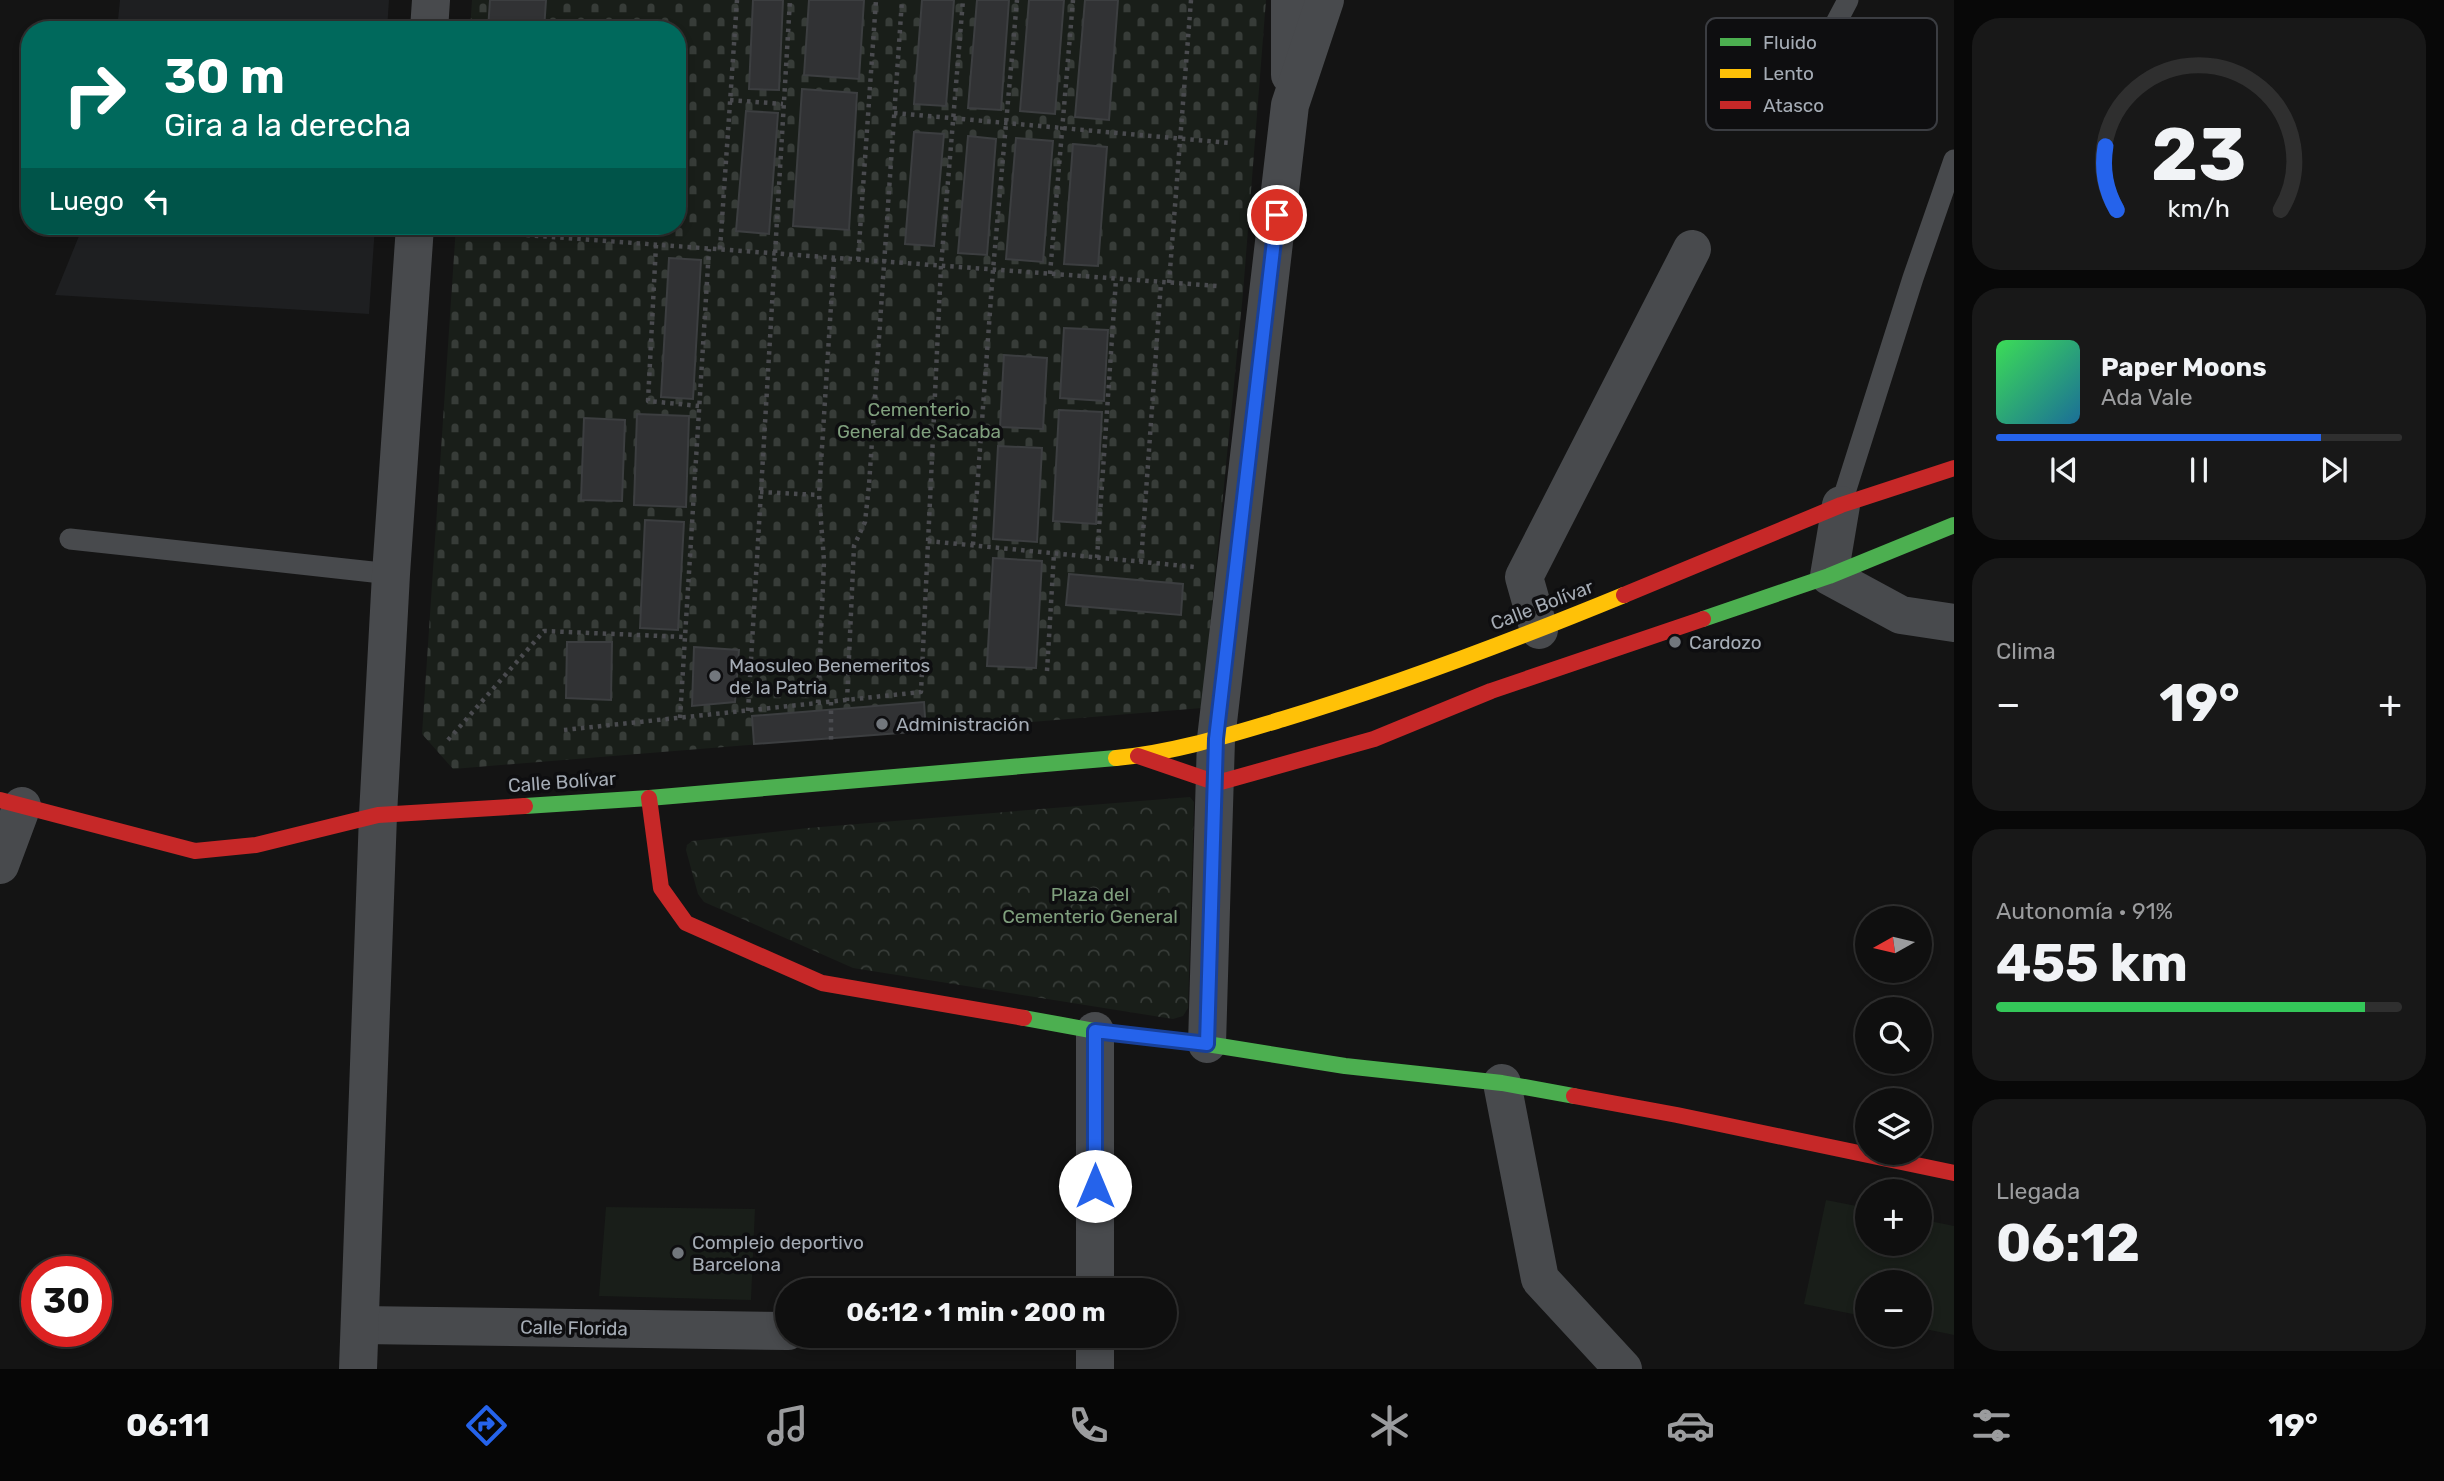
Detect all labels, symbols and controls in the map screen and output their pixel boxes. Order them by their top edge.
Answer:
legend [1706,18,1937,130]
text: Fluido [1763,31,1817,54]
text: 30 m [164,47,285,105]
icon: right [49,49,140,140]
text: Lento [1763,62,1814,85]
text: Atasco [1763,94,1824,117]
text: Gira a la derecha [164,106,411,144]
text: 23 [2151,112,2247,198]
icon: left [138,182,176,220]
pin [1247,185,1307,245]
text: Luego [49,186,124,217]
text: km/h [2168,194,2230,223]
icon: arrive [1258,196,1296,234]
text: Paper Moons [2101,352,2267,383]
text: Ada Vale [2101,383,2193,411]
park label: Cementerio General de Sacaba [837,398,1001,443]
icon: previous [2045,451,2083,489]
icon: pause [2180,451,2218,489]
icon: next [2315,451,2353,489]
street label: Calle Bolívar [1487,575,1597,635]
place label: Cardozo [1689,631,1762,654]
marker: Cardozo [1667,634,1683,650]
text: Clima [1996,637,2056,665]
place label: Maosuleo Benemeritos de la Patria [729,654,930,699]
marker: Maosuleo Benemeritos de la Patria [707,668,723,684]
text: 19° [2159,672,2240,734]
text: − [1996,681,2021,727]
text: + [2378,681,2402,727]
place label: Administración [896,713,1030,736]
marker: Administración [874,716,890,732]
street label: Calle Bolívar [507,767,618,797]
park label: Plaza del Cementerio General [1002,883,1178,928]
text: Autonomía · 91% [1996,897,2173,925]
north arrow [1855,906,1932,984]
map controls [1855,906,1932,1347]
text: 455 km [1996,932,2188,994]
button: search [1855,997,1932,1074]
button: layers [1855,1088,1932,1165]
position arrow [1058,1149,1132,1223]
text: Llegada [1996,1177,2080,1205]
button: + [1855,1179,1932,1256]
text: 06:12 [1996,1212,2140,1274]
place label: Complejo deportivo Barcelona [692,1231,864,1276]
marker: Complejo deportivo Barcelona [670,1245,686,1261]
speed limit sign: 30 [21,1256,112,1347]
button: − [1855,1270,1932,1347]
text: 06:12 · 1 min · 200 m [846,1297,1106,1328]
street label: Calle Florida [520,1316,628,1340]
icon: directions [462,1401,511,1450]
icon: music [763,1401,812,1450]
icon: phone [1064,1401,1113,1450]
icon: climate [1365,1401,1414,1450]
icon: car [1666,1401,1715,1450]
icon: filters [1967,1401,2016,1450]
text: 06:11 [126,1406,210,1444]
text: 19° [2268,1406,2318,1444]

